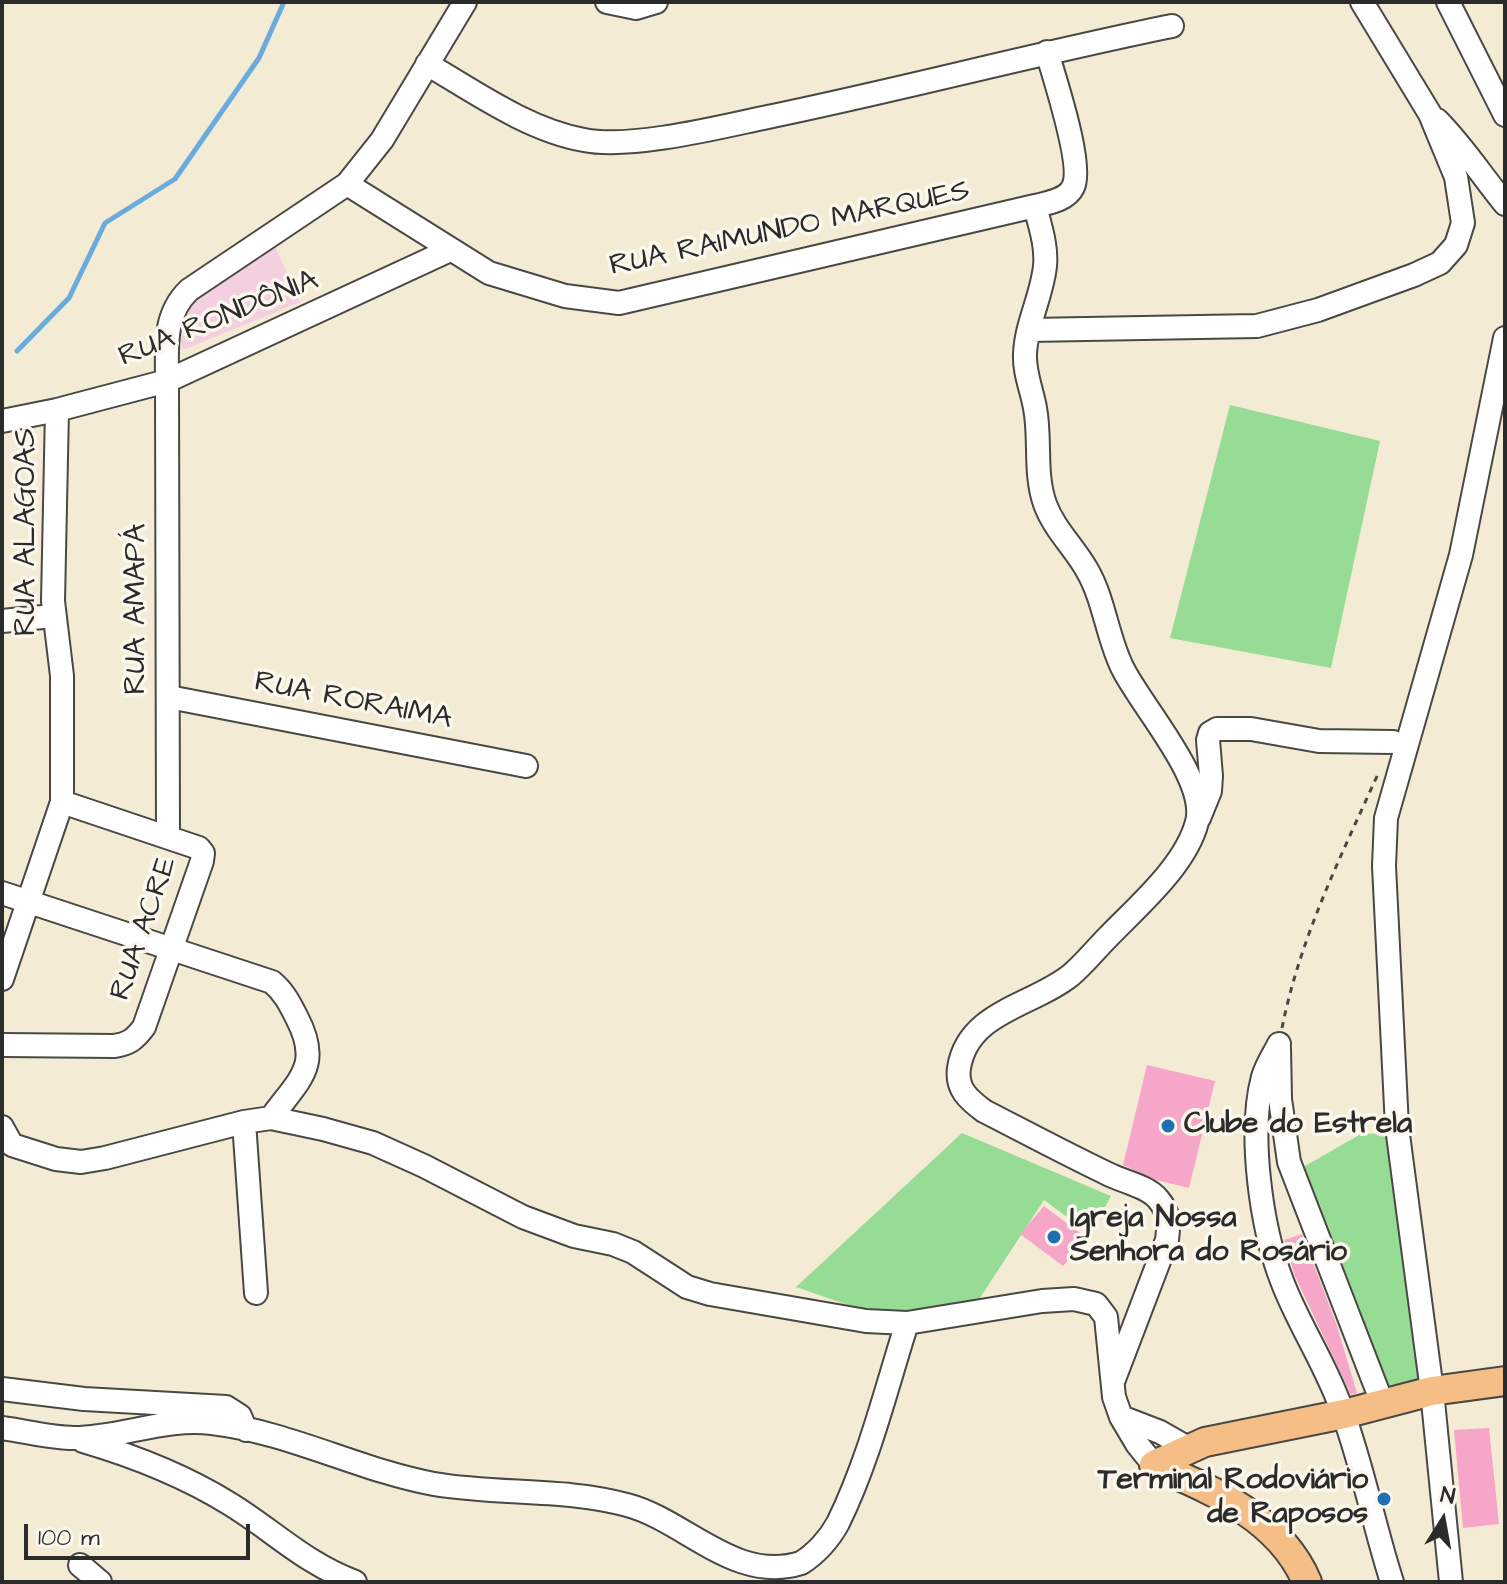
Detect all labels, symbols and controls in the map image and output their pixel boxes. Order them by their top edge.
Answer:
street label: RUA RAIMUNDO MARQUES [607,174,973,286]
street label: RUA RONDÔNIA [114,264,324,376]
street label: RUA ALAGOAS [10,428,46,636]
street label: RUA AMAPÁ [120,523,156,695]
street label: RUA RORAIMA [251,665,455,739]
street label: RUA ACRE [104,853,186,1005]
place label: Clube do Estrela [1184,1108,1412,1144]
marker: Clube do Estrela [1159,1117,1177,1135]
place label: Igreja Nossa Senhora do Rosário [1070,1202,1347,1272]
marker: Igreja Nossa Senhora do Rosário [1045,1228,1063,1246]
place label: Terminal Rodoviário de Raposos [1098,1464,1368,1534]
text: N [1438,1479,1457,1512]
north arrow [1403,1480,1483,1560]
marker: Terminal Rodoviário de Raposos [1375,1490,1393,1508]
scale bar [28,1508,254,1558]
text: 100 m [38,1521,100,1555]

